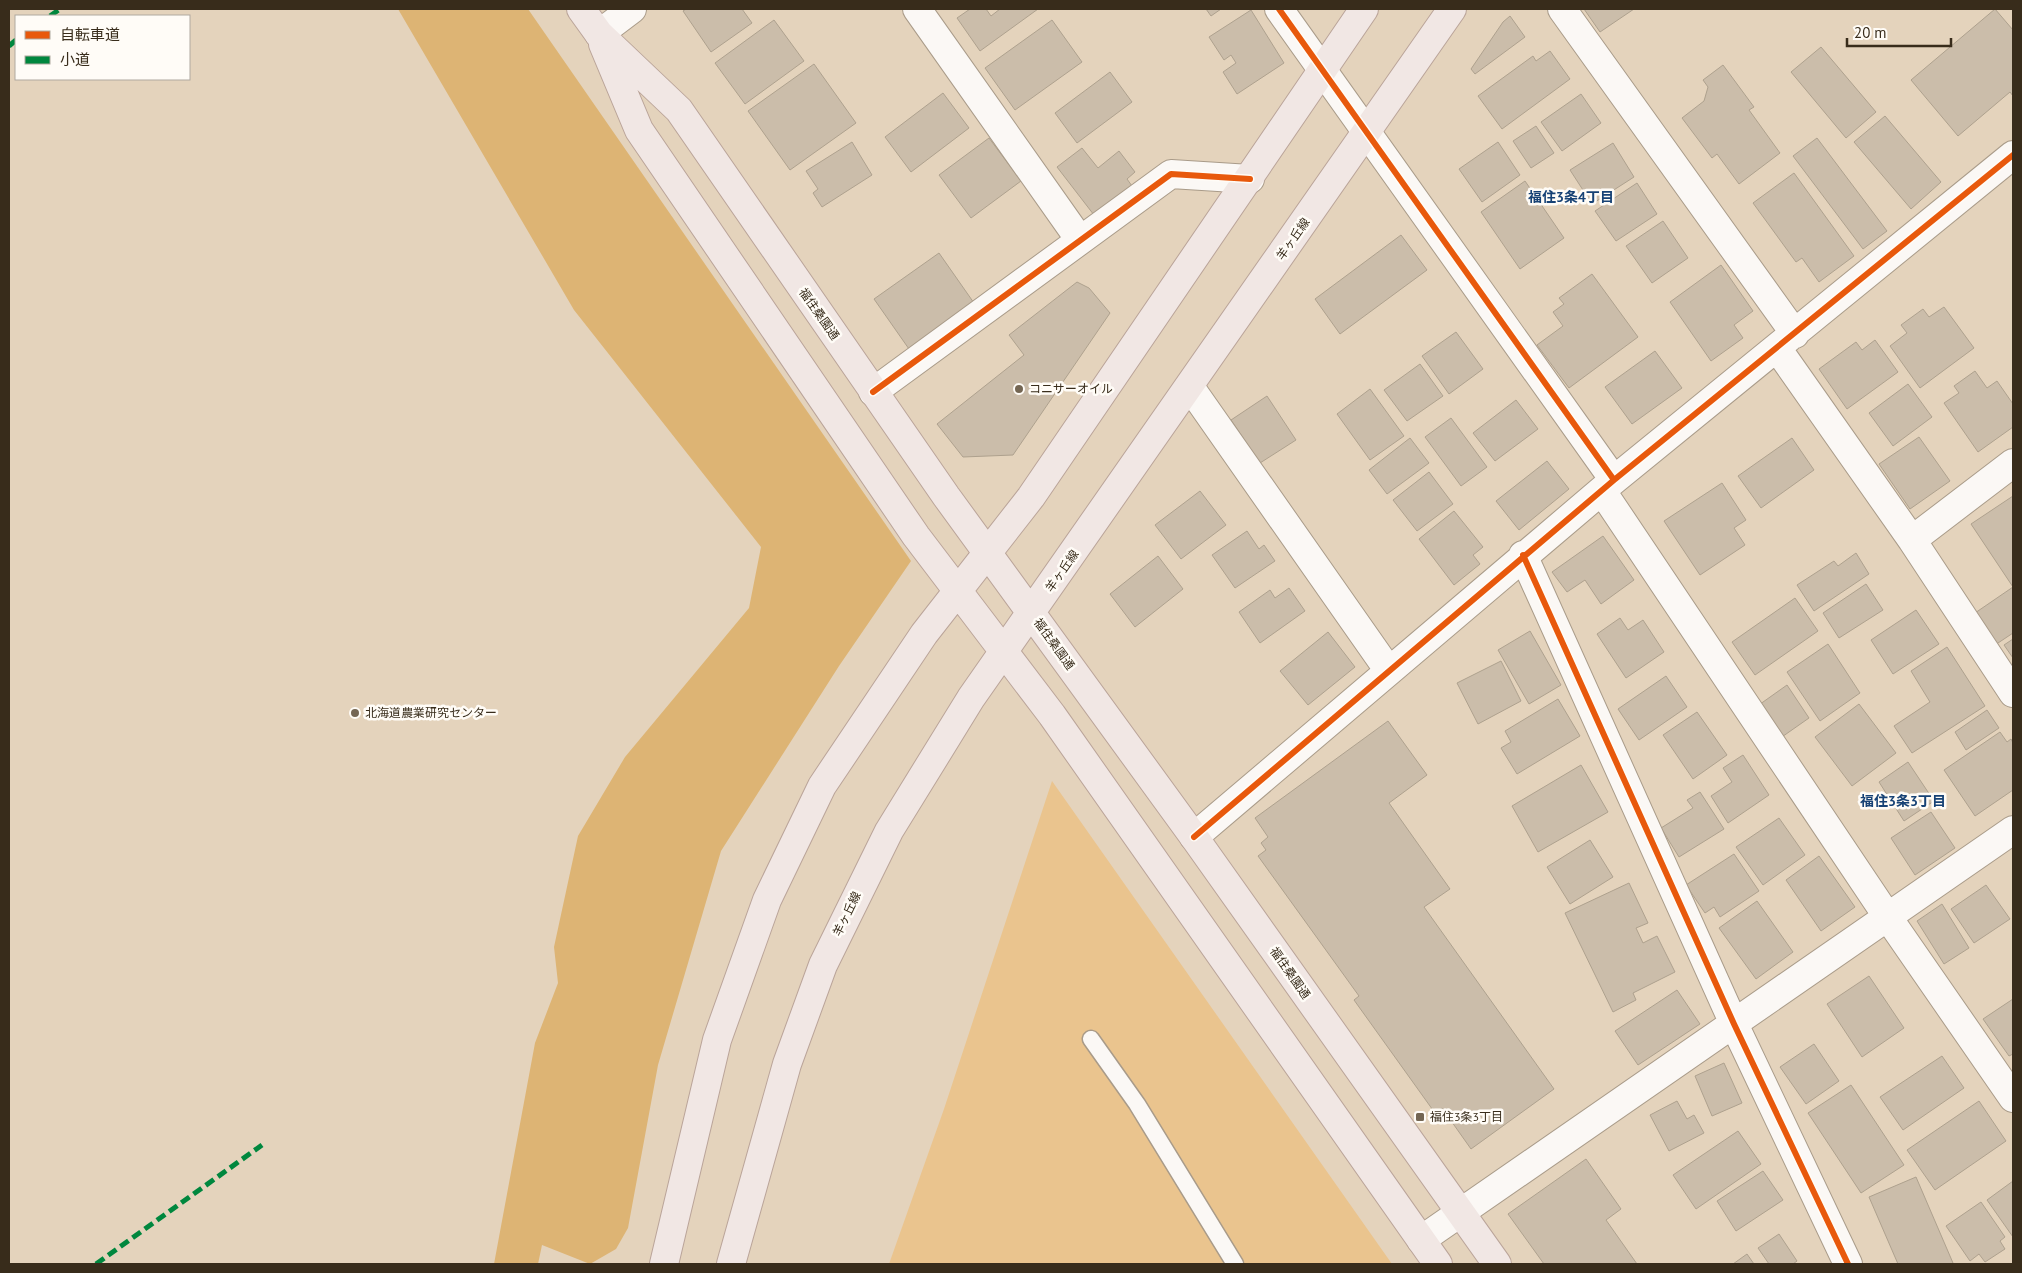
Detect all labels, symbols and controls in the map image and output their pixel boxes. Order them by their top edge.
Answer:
legend [15,15,190,80]
scale bar [1847,15,1951,47]
text: 20 m [1854,23,1887,42]
text: 自転車道 [60,25,120,44]
text: 小道 [60,50,90,69]
district label: 福住3条4丁目 [1528,188,1614,206]
street label: 羊ヶ丘線 [1273,215,1313,263]
street label: 福住桑園通 [796,285,843,343]
place label: コニサーオイル [1029,381,1113,396]
marker: コニサーオイル [1013,383,1025,395]
street label: 羊ヶ丘線 [1042,547,1082,595]
street label: 福住桑園通 [1031,615,1078,672]
place label: 北海道農業研究センター [365,705,497,720]
marker: 北海道農業研究センター [349,707,361,719]
district label: 福住3条3丁目 [1860,792,1946,810]
street label: 羊ヶ丘線 [829,889,864,939]
street label: 福住桑園通 [1267,944,1314,1002]
place label: 福住3条3丁目 [1430,1109,1503,1124]
marker: 福住3条3丁目 [1414,1111,1426,1123]

